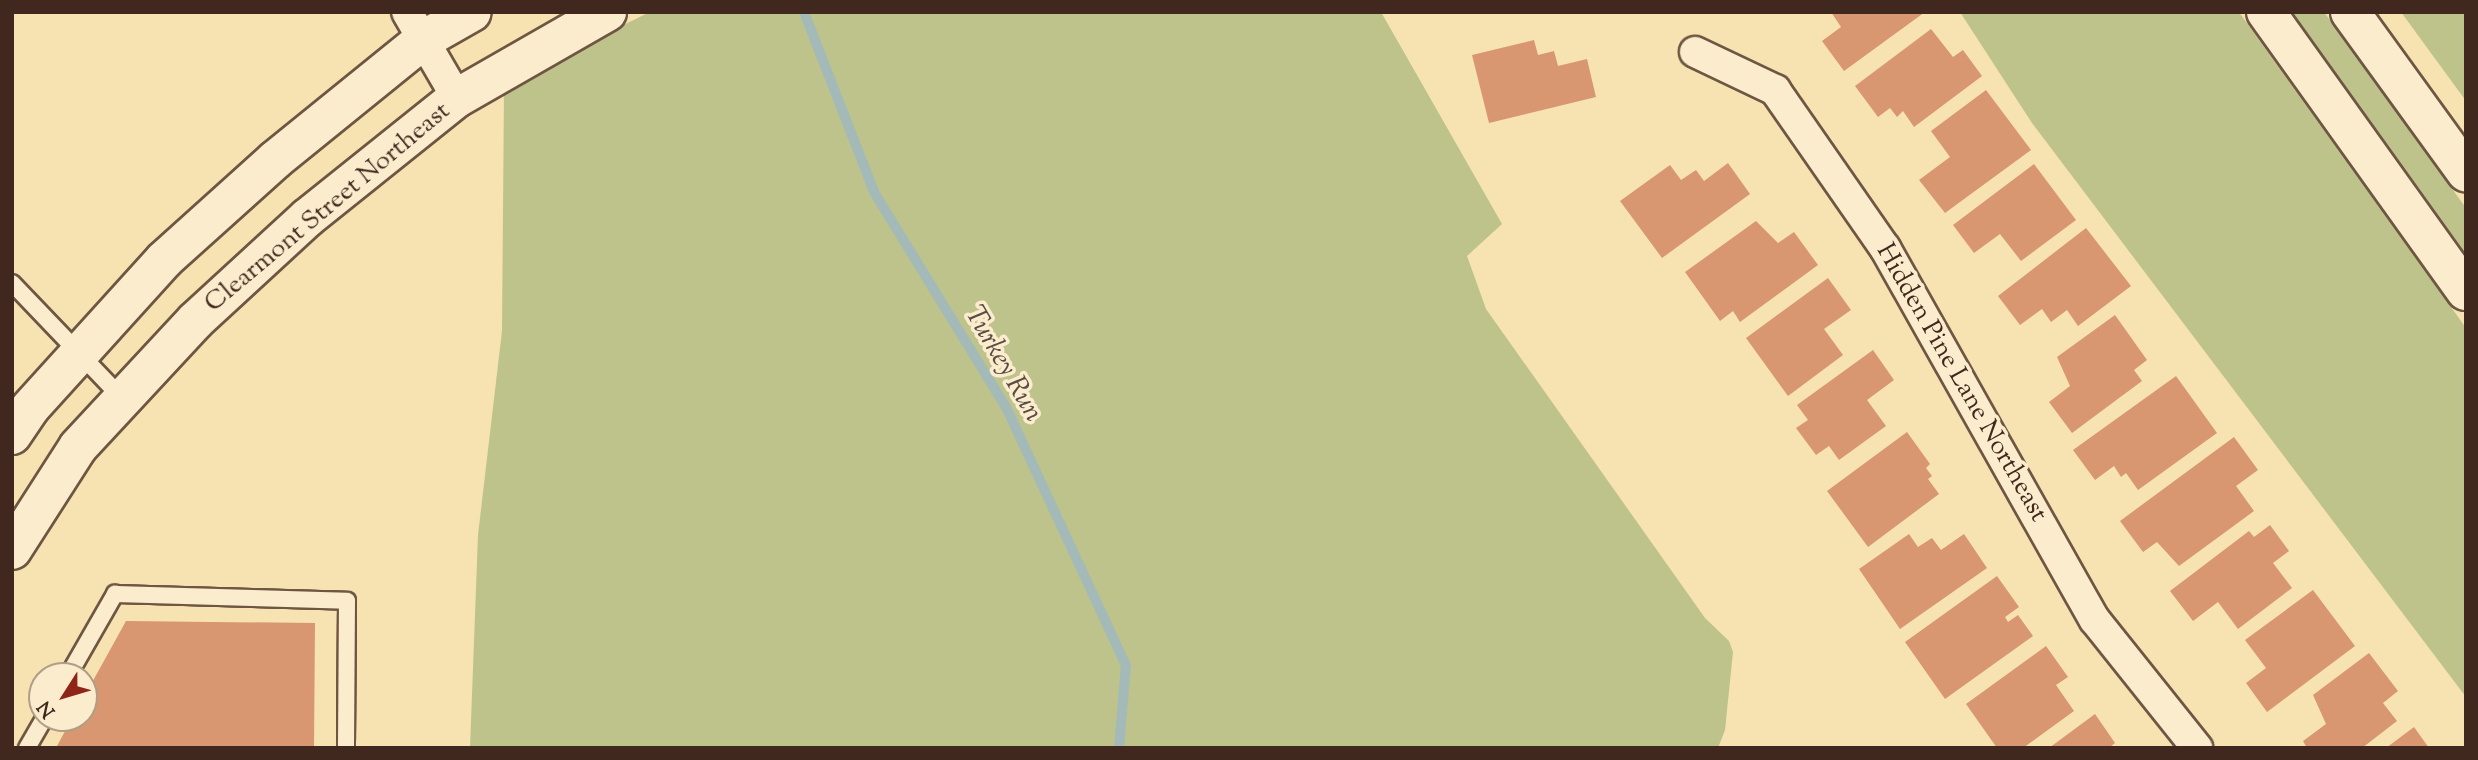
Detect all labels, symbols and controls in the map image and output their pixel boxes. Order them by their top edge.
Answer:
street label: Clearmont Street Northeast [199,96,457,320]
street label: Hidden Pine Lane Northeast [1868,238,2054,528]
water label: Turkey Run [956,300,1050,428]
north arrow [28,662,98,732]
text: N [32,695,63,723]

